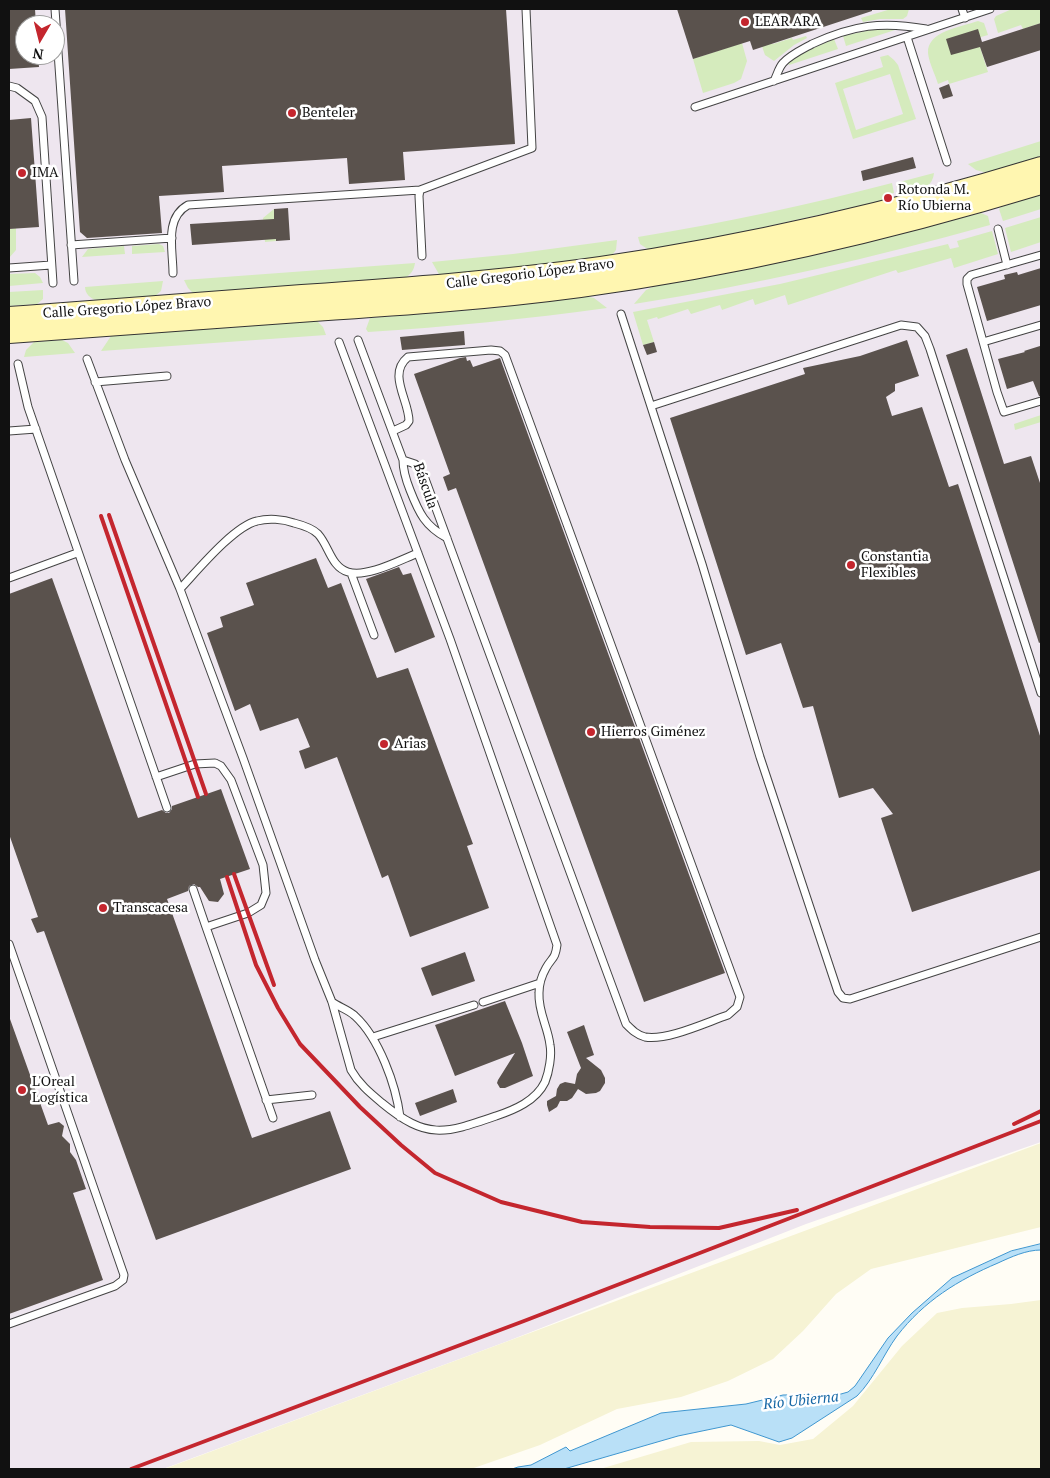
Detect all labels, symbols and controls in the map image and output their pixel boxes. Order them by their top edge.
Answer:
place label: LEAR ARA [755,14,821,30]
north arrow [15,15,65,65]
marker: LEAR ARA [739,16,751,28]
text: N [31,44,45,65]
place label: Benteler [302,105,355,121]
marker: Benteler [286,107,298,119]
place label: IMA [32,165,59,181]
marker: IMA [16,167,28,179]
place label: Rotonda M. Río Ubierna [898,182,971,214]
marker: Rotonda M. Río Ubierna [882,192,894,204]
street label: Calle Gregorio López Bravo [445,255,615,293]
street label: Calle Gregorio López Bravo [42,294,212,322]
street label: Báscula [409,461,441,511]
place label: Constantia Flexibles [861,549,929,582]
marker: Constantia Flexibles [845,559,857,571]
place label: Hierros Giménez [601,724,705,740]
marker: Hierros Giménez [585,726,597,738]
place label: Arias [394,736,426,752]
marker: Arias [378,738,390,750]
place label: Transcacesa [113,900,188,916]
marker: Transcacesa [97,902,109,914]
place label: L'Oreal Logística [32,1074,88,1106]
marker: L'Oreal Logística [16,1084,28,1096]
water label: Río Ubierna [762,1388,840,1414]

